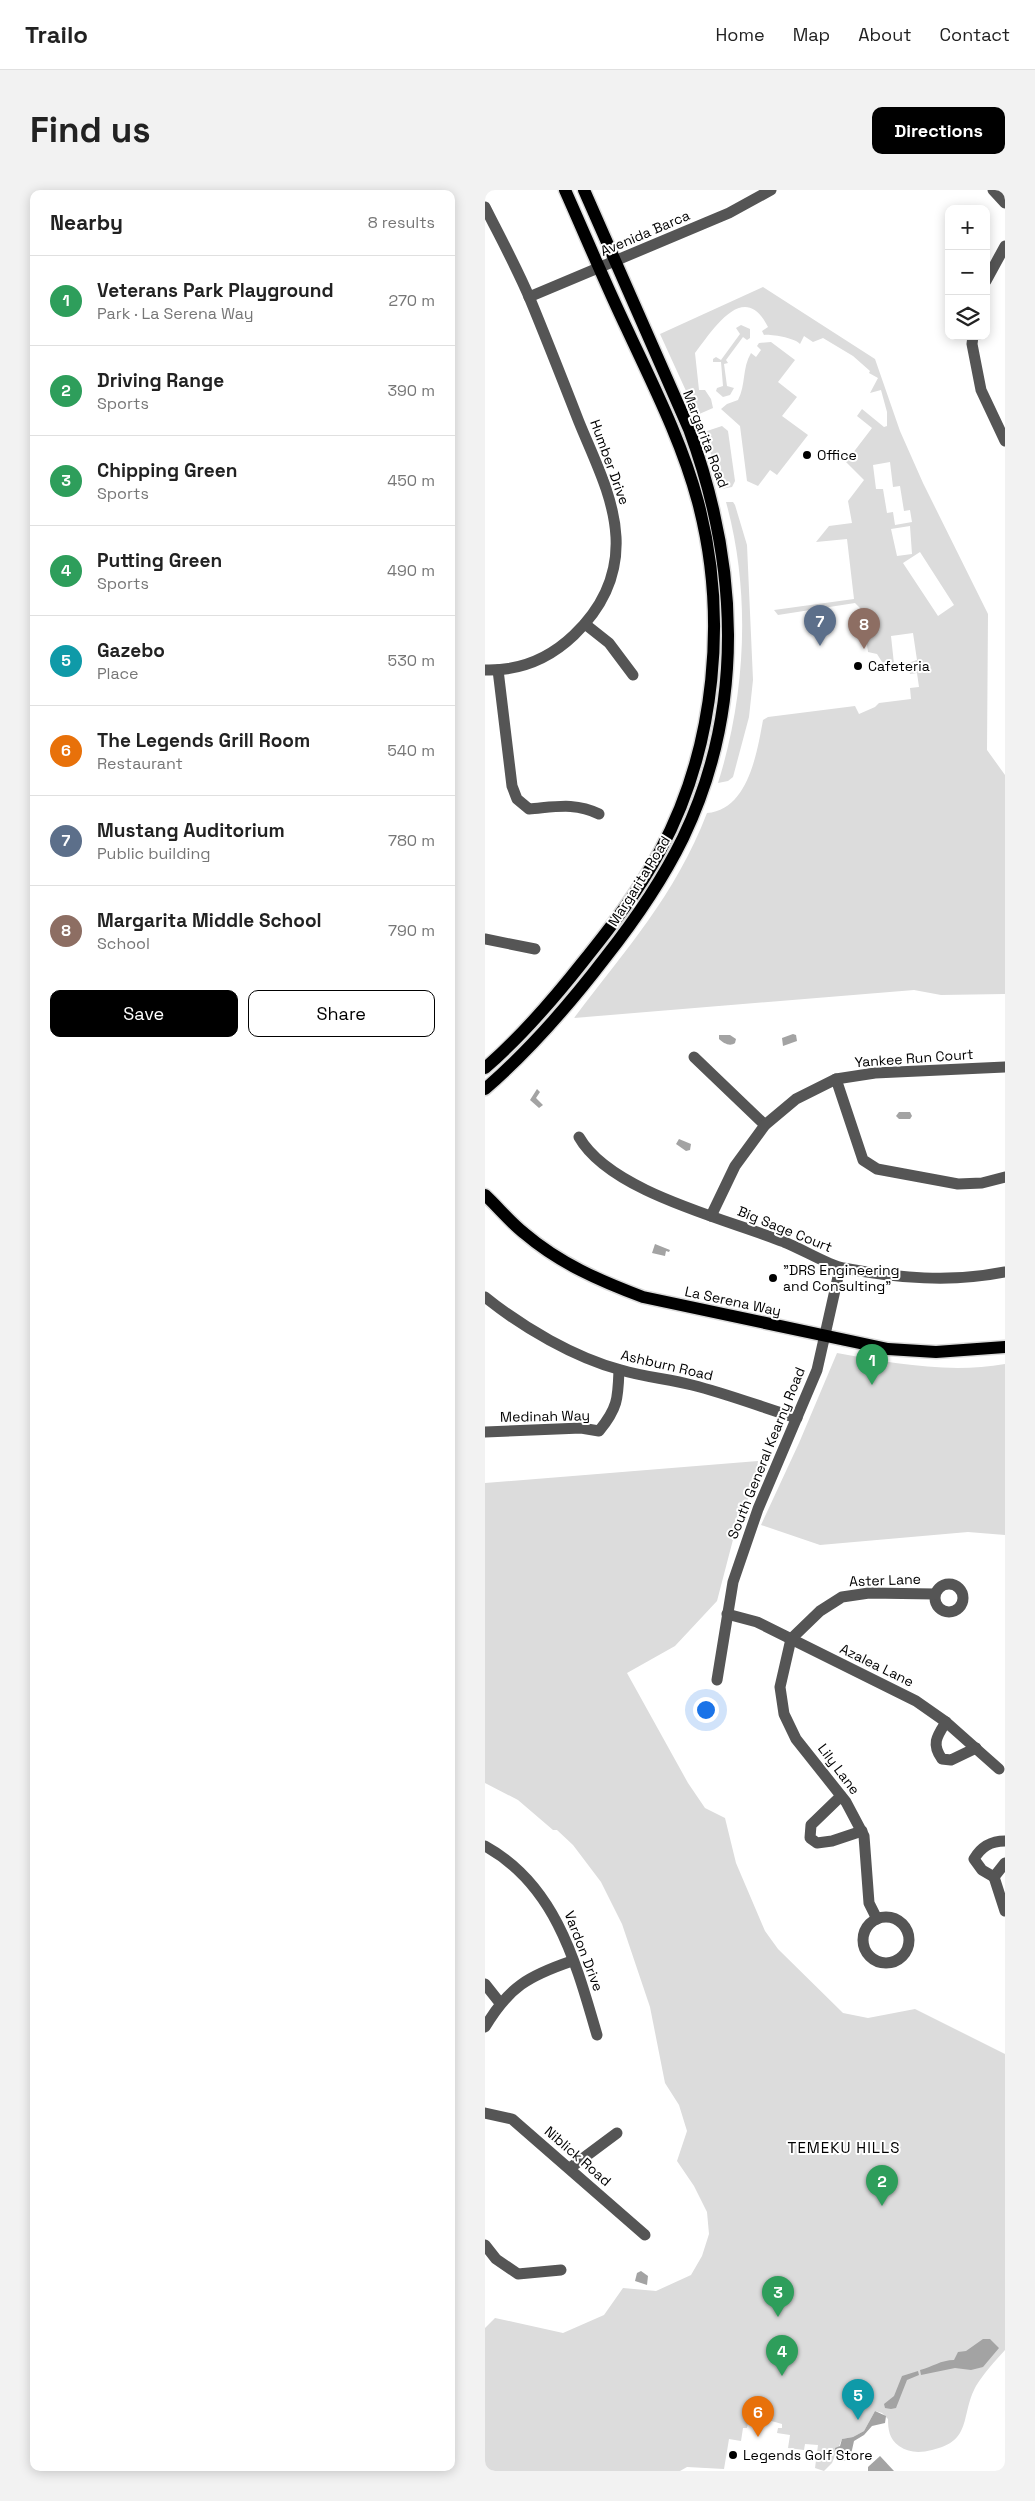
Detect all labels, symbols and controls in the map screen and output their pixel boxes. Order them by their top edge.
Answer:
text: Trailo [25,19,88,50]
text: Home [716,23,765,46]
text: Map [793,23,830,46]
text: About [858,23,912,46]
text: Contact [940,23,1010,46]
button: Directions [872,107,1005,154]
text: Find us [30,108,151,152]
map controls [945,205,990,340]
button: + [945,205,990,250]
street label: Avenida Barca [598,206,692,260]
text: Nearby [50,209,123,236]
text: 8 results [368,212,435,233]
button: − [945,250,990,295]
text: Veterans Park Playground [97,278,334,303]
text: 1 [62,290,70,311]
text: 270 m [388,290,435,311]
button: layers [945,295,990,340]
text: Park · La Serena Way [97,303,254,324]
text: Driving Range [97,368,224,393]
text: 2 [61,380,71,401]
text: 390 m [387,380,435,401]
street label: Margarita Road [679,388,733,490]
text: Sports [97,393,149,414]
street label: Humber Drive [586,417,634,507]
place label: Office [817,446,857,464]
marker: Office [801,449,813,461]
text: Chipping Green [97,458,237,483]
text: 3 [61,470,71,491]
text: 450 m [387,470,435,491]
text: Sports [97,483,149,504]
text: Putting Green [97,548,222,573]
text: 4 [61,560,71,581]
text: 490 m [387,560,435,581]
text: Sports [97,573,149,594]
pin: 7 [804,605,836,646]
pin: 8 [848,608,880,649]
text: Gazebo [97,638,165,663]
text: 5 [61,650,71,671]
text: 530 m [388,650,435,671]
place label: Cafeteria [868,657,930,675]
marker: Cafeteria [852,660,864,672]
text: Place [97,663,139,684]
text: The Legends Grill Room [97,728,310,753]
text: 6 [61,740,71,761]
text: 540 m [387,740,435,761]
text: Restaurant [97,753,183,774]
text: Mustang Auditorium [97,818,285,843]
text: 7 [62,830,70,851]
text: 780 m [388,830,435,851]
street label: Margarita Road [604,832,674,930]
text: Public building [97,843,210,864]
text: Margarita Middle School [97,908,322,933]
text: 8 [61,920,71,941]
text: 790 m [388,920,435,941]
text: School [97,933,150,954]
button: Save [50,990,238,1037]
button: Share [248,990,435,1037]
street label: Yankee Run Court [854,1045,974,1071]
street label: Big Sage Court [735,1202,835,1256]
place label: "DRS Engineering and Consulting" [783,1261,900,1295]
marker: "DRS Engineering and Consulting" [767,1272,779,1284]
street label: La Serena Way [683,1282,783,1320]
pin: 1 [856,1344,888,1385]
street label: Ashburn Road [619,1346,715,1384]
street label: South General Kearny Road [723,1364,809,1542]
street label: Medinah Way [500,1406,590,1426]
street label: Aster Lane [849,1570,921,1590]
street label: Azalea Lane [837,1639,917,1691]
your location [693,1697,719,1723]
street label: Lily Lane [814,1740,864,1798]
street label: Vardon Drive [560,1908,608,1994]
street label: Niblick Road [541,2122,615,2190]
district label: TEMEKU HILLS [788,2138,900,2157]
pin: 2 [866,2165,898,2206]
pin: 3 [762,2276,794,2317]
pin: 4 [766,2335,798,2376]
pin: 5 [842,2379,874,2420]
pin: 6 [742,2396,774,2437]
place label: Legends Golf Store [743,2446,873,2464]
marker: Legends Golf Store [727,2449,739,2461]

